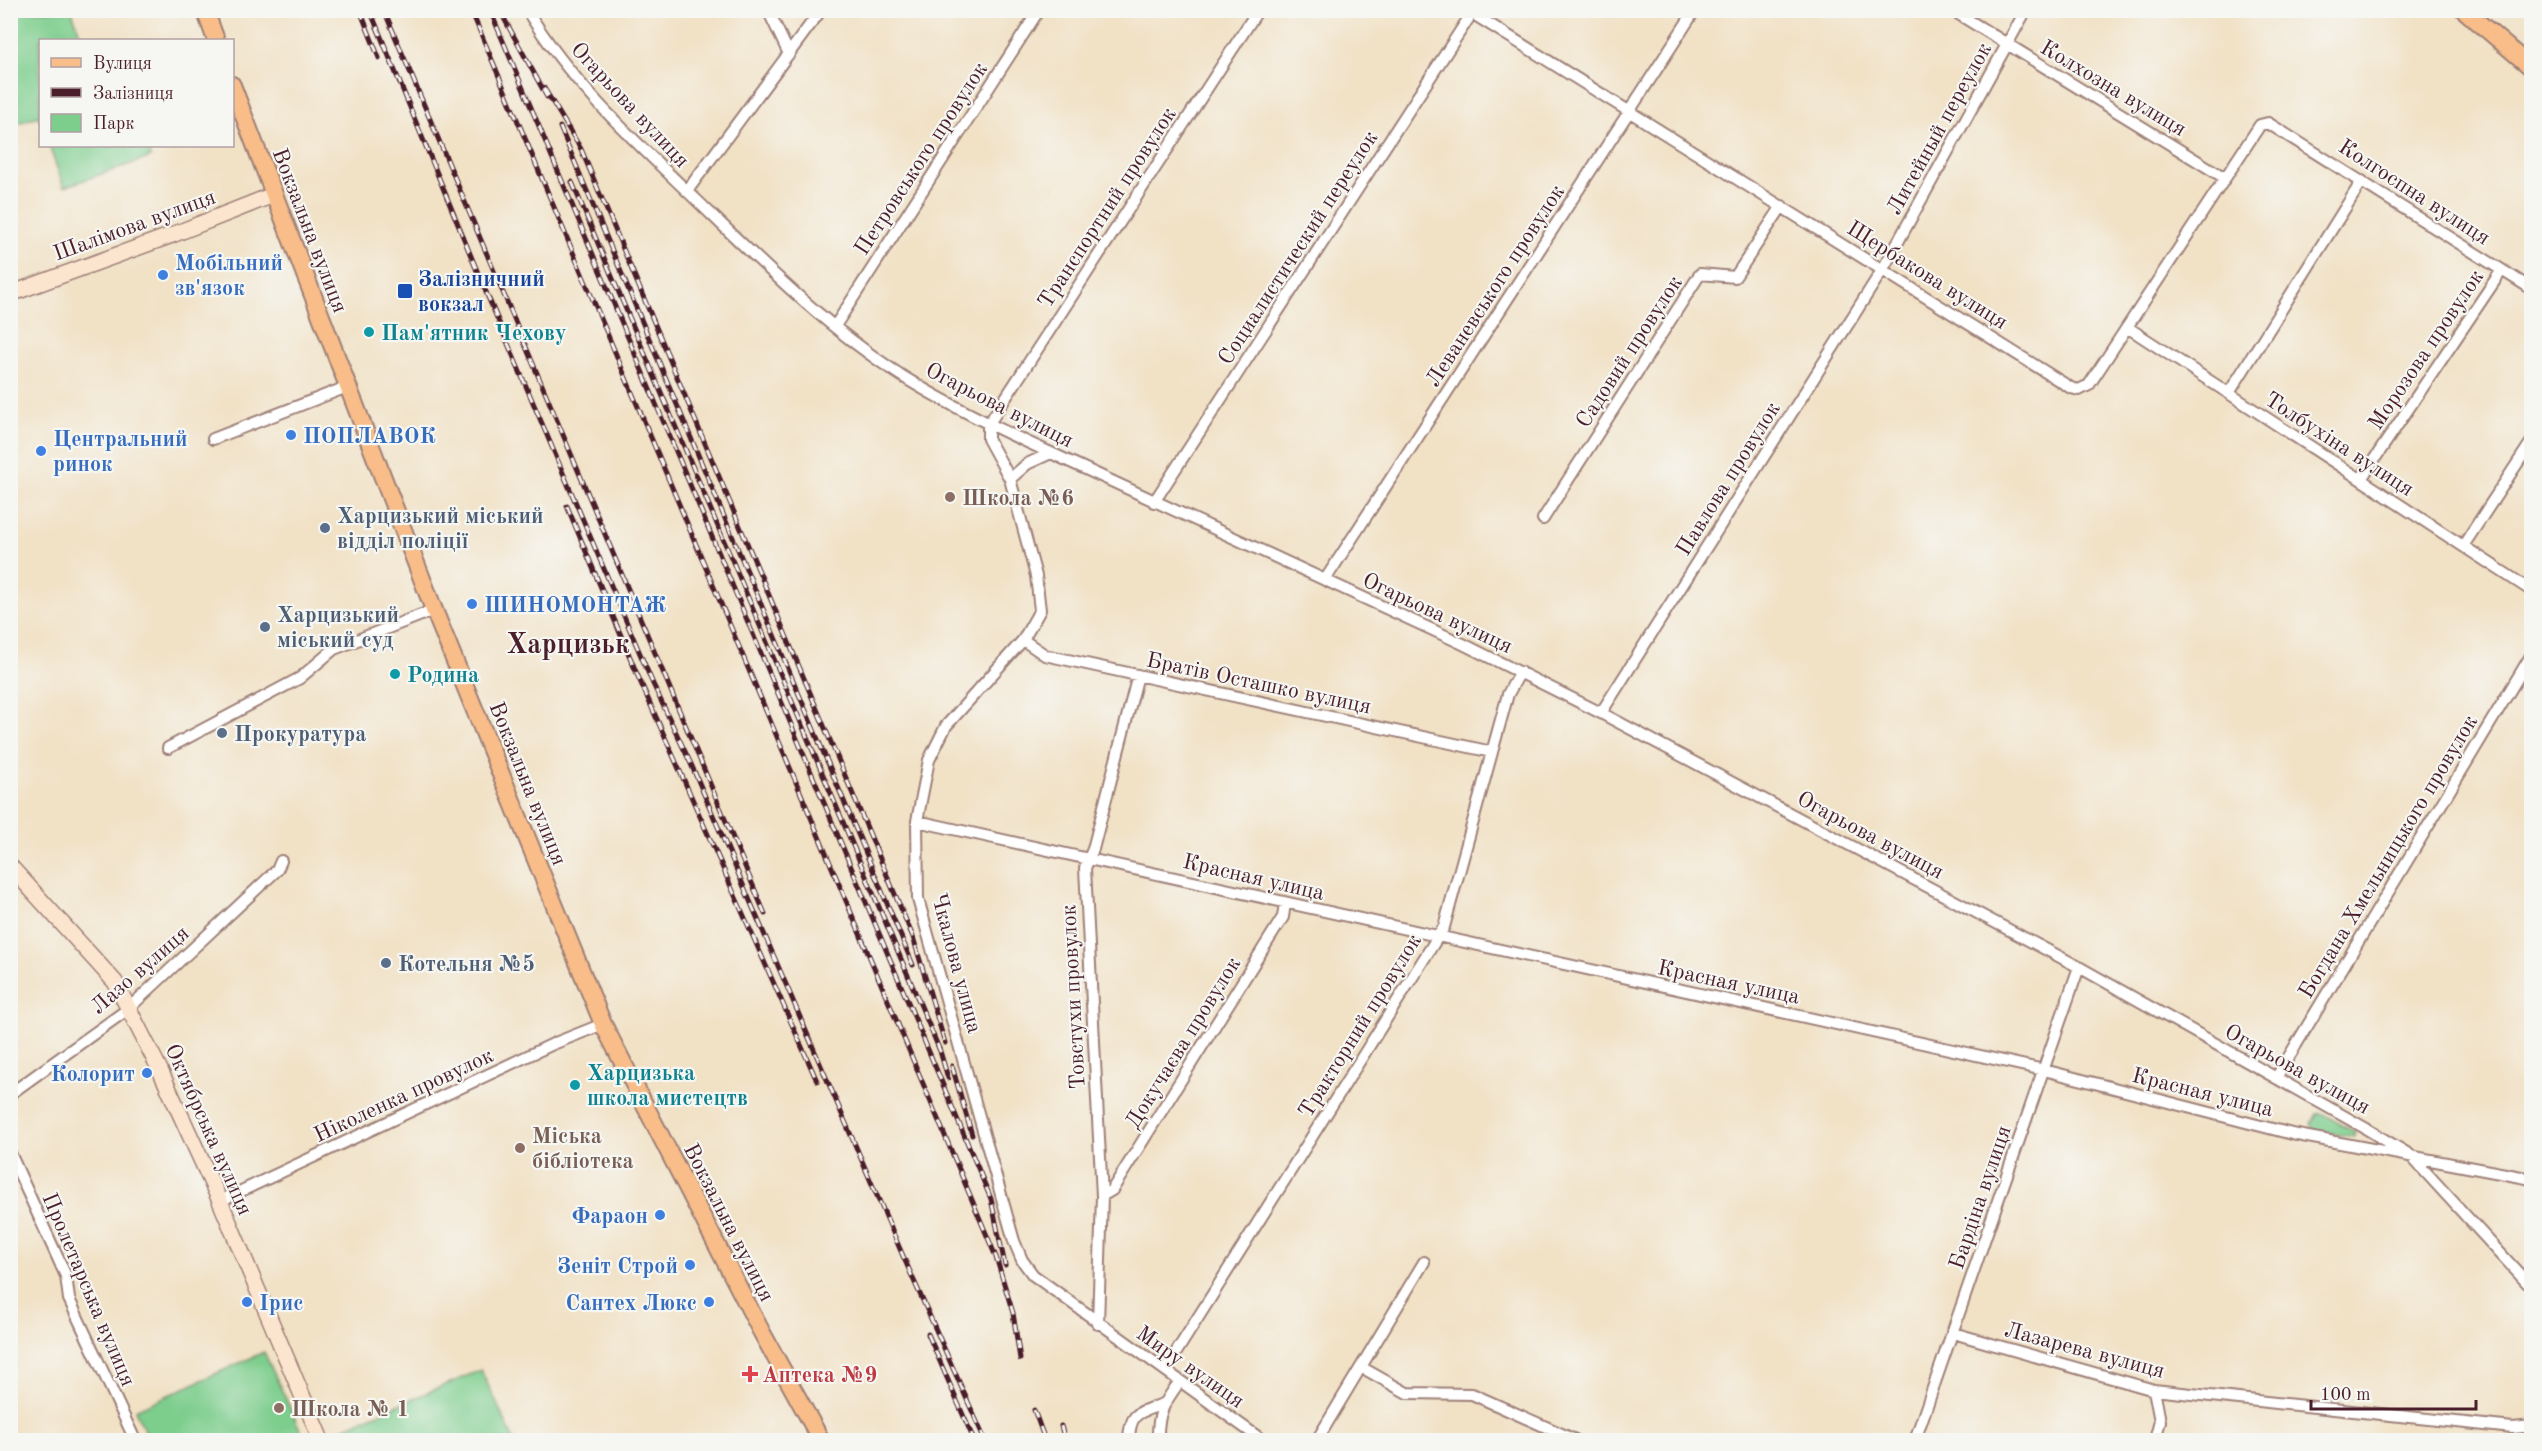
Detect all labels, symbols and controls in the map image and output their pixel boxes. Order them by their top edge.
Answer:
street label: Колхозна вулиця [2036,37,2190,141]
street label: Огарьова вулиця [566,38,693,172]
legend [39,39,234,147]
street label: Литейный переулок [1883,39,1996,219]
text: Вулиця [93,55,152,73]
street label: Петровського провулок [851,59,992,260]
text: Залізниця [93,85,174,103]
street label: Транспортний провулок [1035,104,1181,312]
text: Парк [93,115,134,133]
street label: Социалистический переулок [1215,127,1382,369]
street label: Колгоспна вулиця [2334,136,2494,250]
street label: Вокзальна вулиця [268,145,351,316]
street label: Леваневського провулок [1422,181,1569,391]
street label: Шалімова вулиця [51,186,219,265]
street label: Щербакова вулиця [1843,217,2011,334]
place label: Мобільний зв'язок [175,253,283,300]
street label: Морозова провулок [2365,266,2488,434]
marker: Мобільний зв'язок [156,268,170,282]
place label: Залізничний вокзал [418,269,545,316]
street label: Садовий провулок [1572,272,1687,432]
marker: Залізничний вокзал [396,282,414,300]
place label: Пам'ятник Чехову [381,323,567,345]
marker: Пам'ятник Чехову [362,325,376,339]
street label: Огарьова вулиця [922,359,1077,453]
street label: Толбухіна вулиця [2261,388,2417,501]
street label: Павлова провулок [1673,398,1785,560]
place label: ПОПЛАВОК [303,426,436,448]
marker: ПОПЛАВОК [284,428,298,442]
place label: Центральний ринок [53,429,188,476]
marker: Центральний ринок [34,444,48,458]
place label: Школа №6 [962,488,1074,510]
marker: Школа №6 [943,490,957,504]
place label: Харцизький міський відділ поліції [337,506,544,553]
marker: Харцизький міський відділ поліції [318,521,332,535]
street label: Огарьова вулиця [1359,569,1516,658]
place label: ШИНОМОНТАЖ [484,595,667,617]
marker: ШИНОМОНТАЖ [465,597,479,611]
place label: Харцизький міський суд [277,605,399,652]
marker: Харцизький міський суд [258,620,272,634]
district label: Харцизьк [506,632,630,660]
street label: Братів Осташко вулиця [1144,649,1373,719]
place label: Родина [407,665,479,687]
marker: Родина [388,667,402,681]
street label: Вокзальна вулиця [484,699,570,869]
street label: Богдана Хмельницького провулок [2295,711,2482,1003]
place label: Прокуратура [234,724,367,746]
marker: Прокуратура [215,726,229,740]
street label: Огарьова вулиця [1793,788,1947,884]
street label: Красная улица [1181,851,1327,905]
street label: Чкалова улица [927,891,985,1036]
street label: Товстухи провулок [1058,904,1090,1090]
street label: Лазо вулиця [87,922,194,1019]
street label: Тракторний провулок [1295,930,1426,1122]
street label: Докучаєва провулок [1122,953,1245,1133]
place label: Котельня №5 [398,954,535,976]
marker: Котельня №5 [379,956,393,970]
street label: Красная улица [1656,957,1802,1009]
street label: Огарьова вулиця [2221,1021,2374,1119]
street label: Октябрська вулиця [161,1041,256,1219]
street label: Ніколенка провулок [311,1045,497,1147]
place label: Харцизька школа мистецтв [587,1063,748,1110]
place label: Колорит [51,1064,135,1086]
street label: Красная улица [2130,1065,2275,1121]
marker: Колорит [140,1066,154,1080]
marker: Харцизька школа мистецтв [568,1078,582,1092]
street label: Бардіна вулиця [1946,1123,2016,1272]
place label: Міська бібліотека [532,1126,634,1173]
street label: Вокзальна вулиця [679,1140,778,1306]
marker: Міська бібліотека [513,1141,527,1155]
street label: Пролетарська вулиця [37,1190,139,1390]
place label: Фараон [571,1206,648,1228]
marker: Фараон [653,1208,667,1222]
place label: Зеніт Строй [557,1256,678,1278]
marker: Зеніт Строй [683,1258,697,1272]
place label: Ірис [259,1293,304,1315]
place label: Сантех Люкс [566,1293,697,1315]
marker: Ірис [240,1295,254,1309]
marker: Сантех Люкс [702,1295,716,1309]
street label: Лазарева вулиця [2002,1319,2167,1383]
street label: Миру вулиця [1132,1322,1248,1413]
place label: Аптека №9 [762,1365,877,1387]
marker: Аптека №9 [743,1367,757,1381]
scale bar [2311,1373,2476,1411]
text: 100 m [2320,1386,2371,1404]
place label: Школа № 1 [291,1399,409,1421]
marker: Школа № 1 [272,1401,286,1415]

